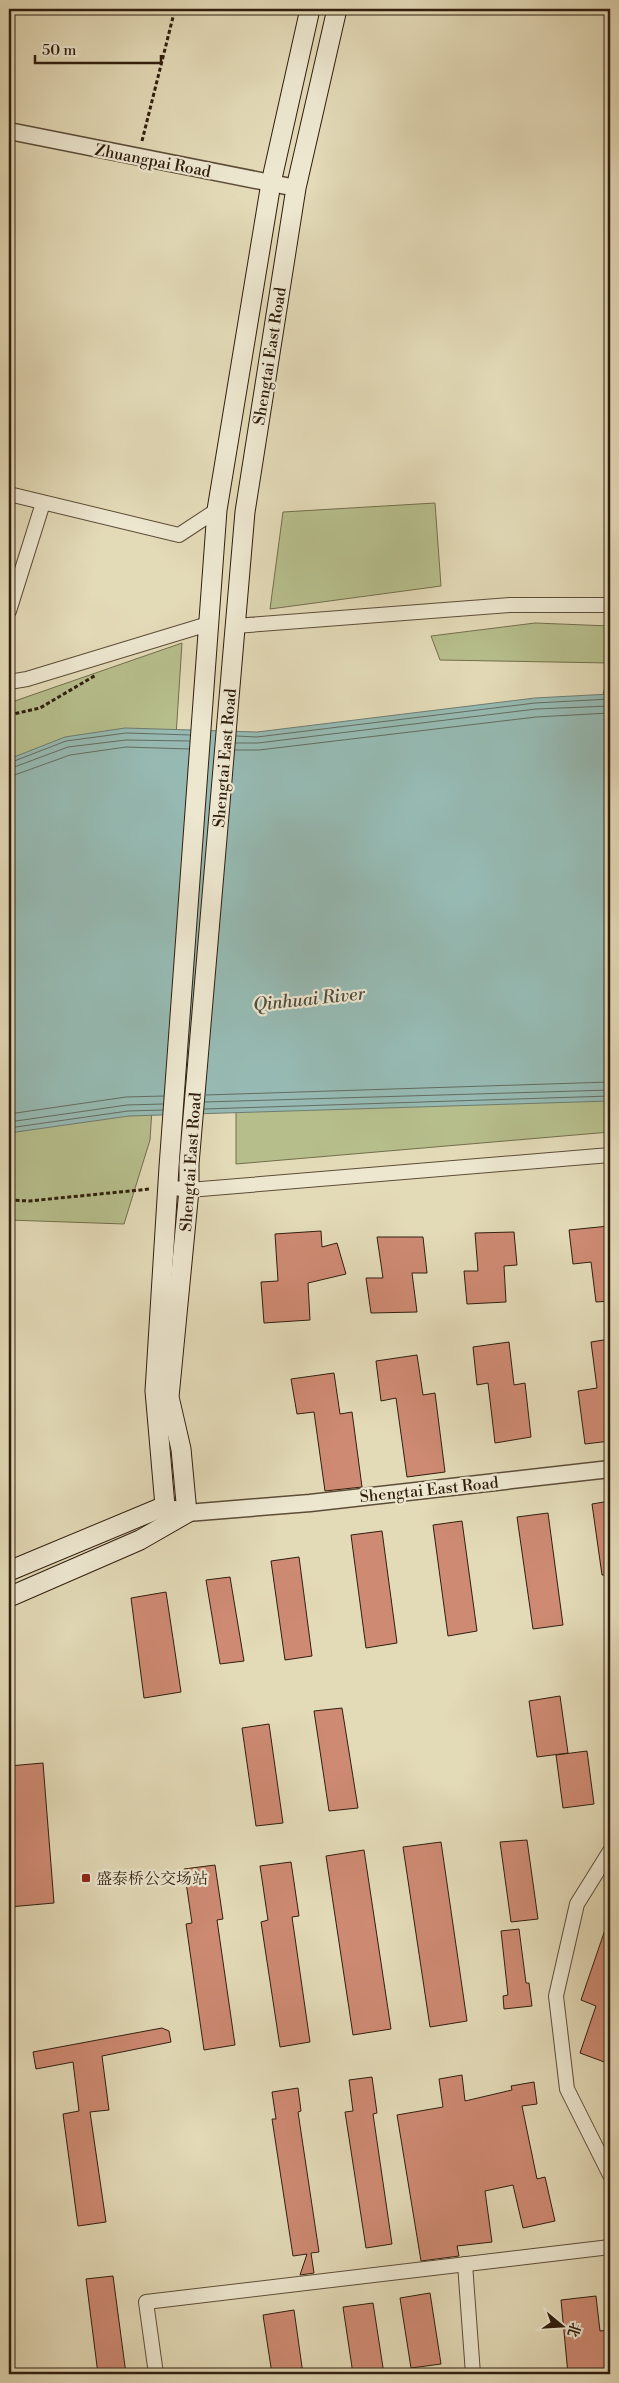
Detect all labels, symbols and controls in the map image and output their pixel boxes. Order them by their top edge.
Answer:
scale bar [35,32,161,64]
text: 50 m [42,41,76,60]
street label: Zhuangpai Road [93,140,213,182]
street label: Shengtai East Road [249,286,291,427]
street label: Shengtai East Road [209,688,241,828]
water label: Qinhuai River [252,982,366,1017]
street label: Shengtai East Road [176,1092,206,1232]
street label: Shengtai East Road [359,1473,500,1507]
place label: 盛泰桥公交场站 [96,1869,208,1889]
marker: 盛泰桥公交场站 [80,1872,92,1884]
north arrow [536,2300,586,2350]
text: 北 [563,2320,584,2339]

